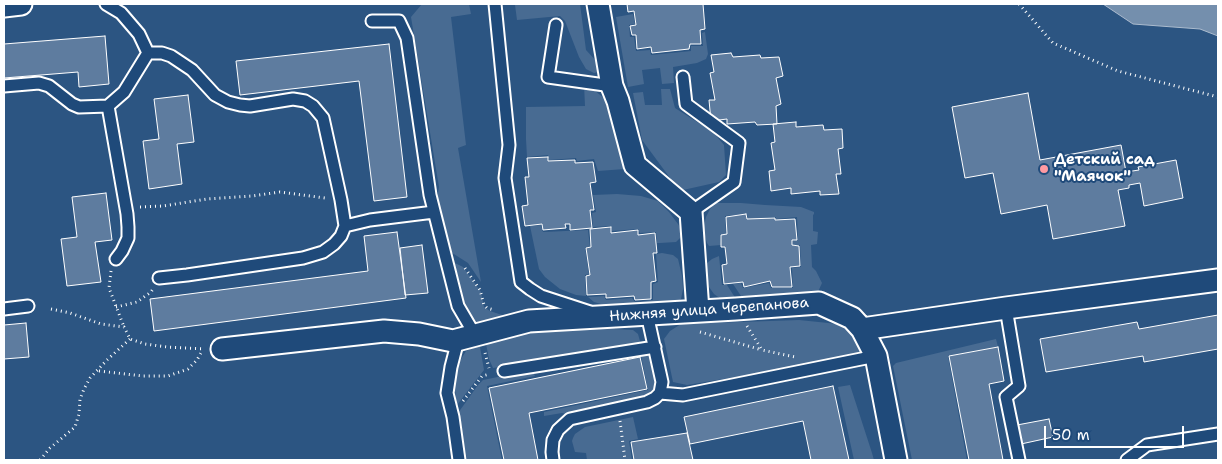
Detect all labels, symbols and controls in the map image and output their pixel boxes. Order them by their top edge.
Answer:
place label: Детский сад "Маячок" [1054,151,1155,186]
marker: Детский сад "Маячок" [1038,163,1050,175]
street label: Нижняя улица Черепанова [609,294,809,326]
scale bar [1047,416,1187,448]
text: 50 m [1052,425,1090,445]

